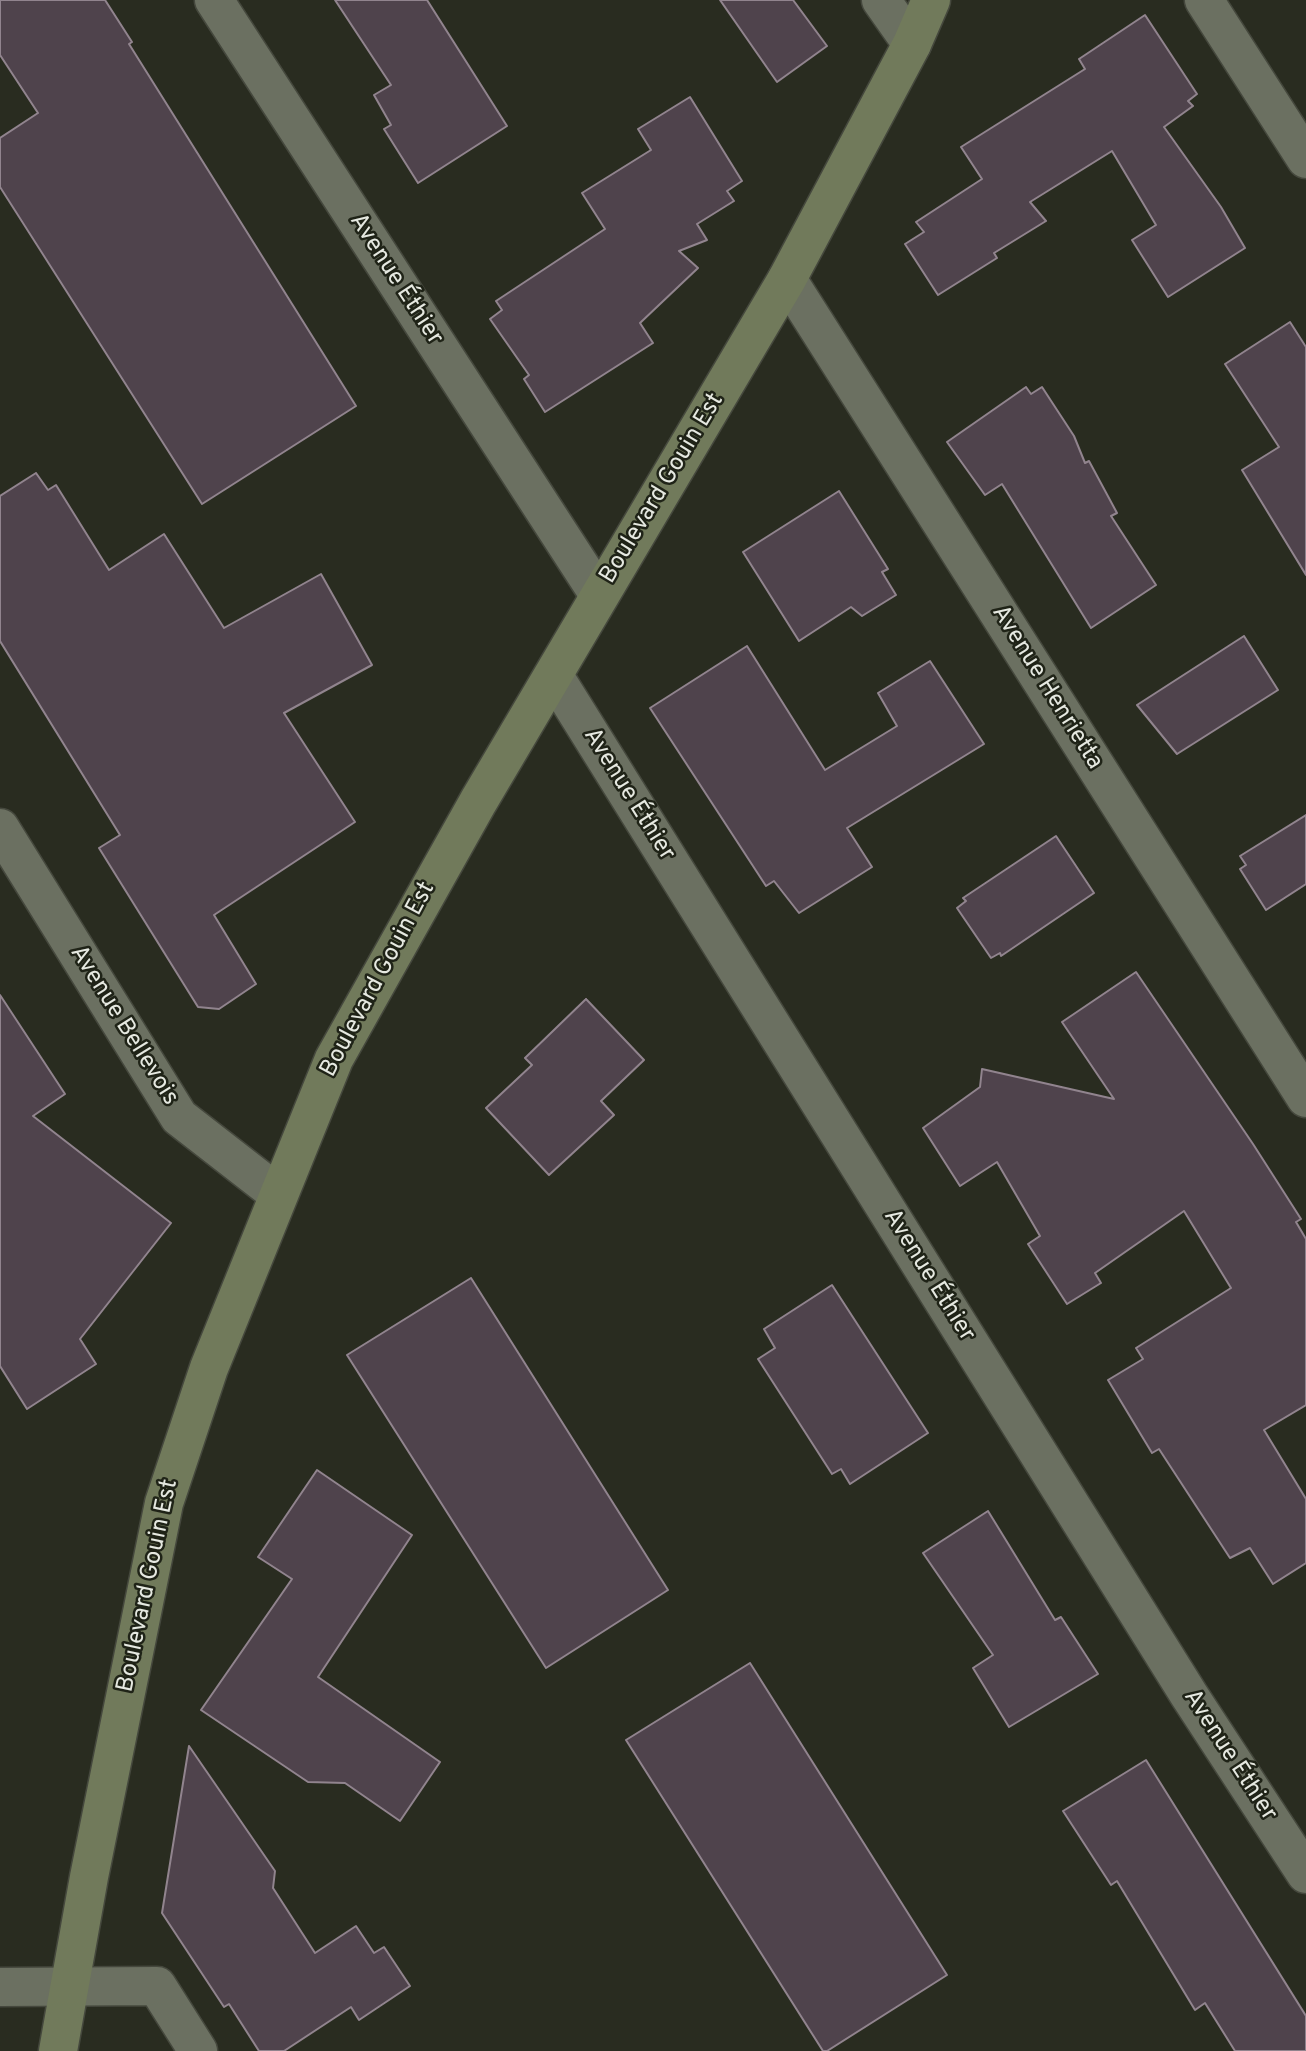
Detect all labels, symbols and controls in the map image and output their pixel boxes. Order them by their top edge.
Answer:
street label: Avenue Éthier [342,209,448,351]
street label: Boulevard Gouin Est [595,389,731,589]
street label: Avenue Henrietta [984,601,1108,775]
street label: Avenue Éthier [576,723,680,867]
street label: Boulevard Gouin Est [315,877,443,1083]
street label: Avenue Bellevois [62,941,184,1111]
street label: Avenue Éthier [876,1204,980,1348]
street label: Boulevard Gouin Est [112,1477,186,1695]
street label: Avenue Éthier [1176,1685,1282,1827]

